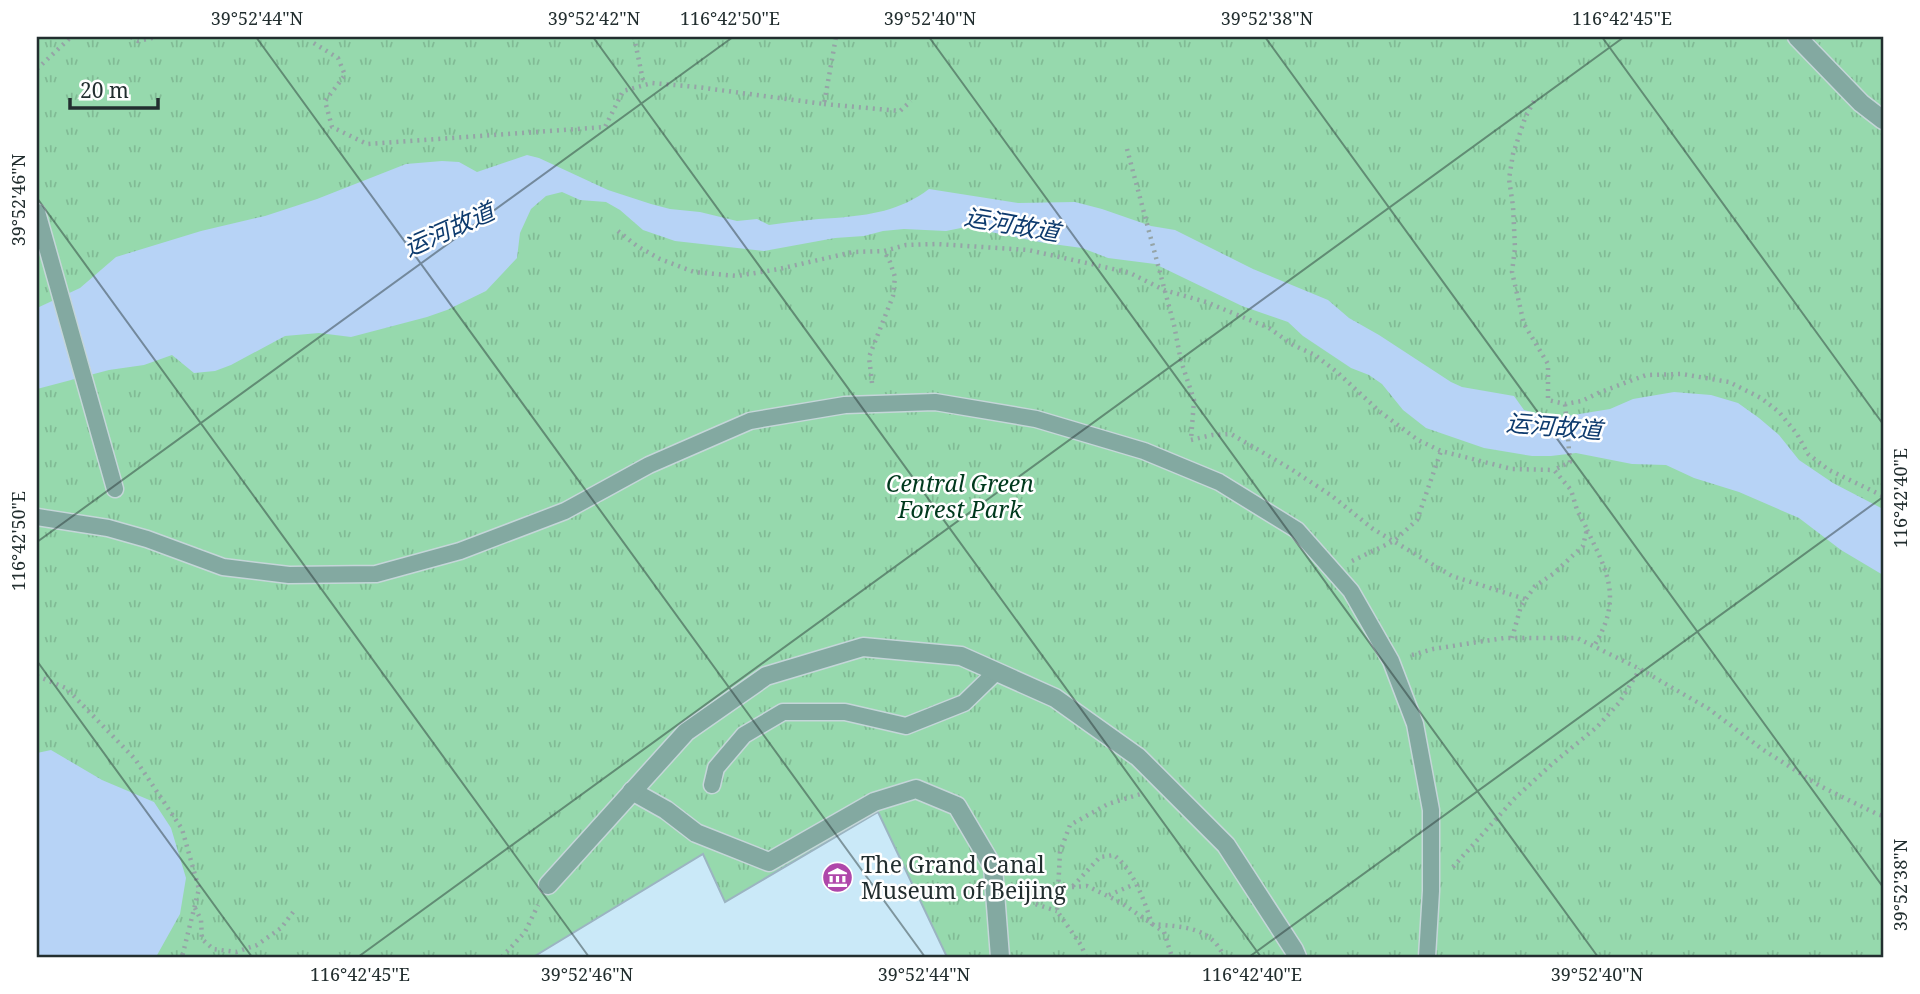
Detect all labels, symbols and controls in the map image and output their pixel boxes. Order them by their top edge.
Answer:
text: 39°52'44"N [211,6,304,30]
text: 39°52'42"N [548,6,641,30]
text: 116°42'50"E [680,6,780,30]
text: 39°52'40"N [884,6,977,30]
text: 39°52'38"N [1221,6,1314,30]
text: 116°42'45"E [1572,6,1672,30]
scale bar [70,66,158,110]
text: 20 m [80,76,129,104]
text: 39°52'46"N [6,153,30,246]
water label: 运河故道 [398,193,502,263]
water label: 运河故道 [962,199,1065,249]
water label: 运河故道 [1505,405,1606,446]
text: 116°42'40"E [1888,448,1912,548]
park label: Central Green Forest Park [886,467,1034,525]
text: 116°42'50"E [6,491,30,591]
text: 39°52'38"N [1888,838,1912,931]
place label: The Grand Canal Museum of Beijing [861,848,1067,906]
museum icon: The Grand Canal Museum of Beijing [821,861,855,895]
text: 116°42'45"E [310,962,410,986]
text: 39°52'46"N [541,962,634,986]
text: 39°52'44"N [878,962,971,986]
text: 116°42'40"E [1202,962,1302,986]
text: 39°52'40"N [1551,962,1644,986]

